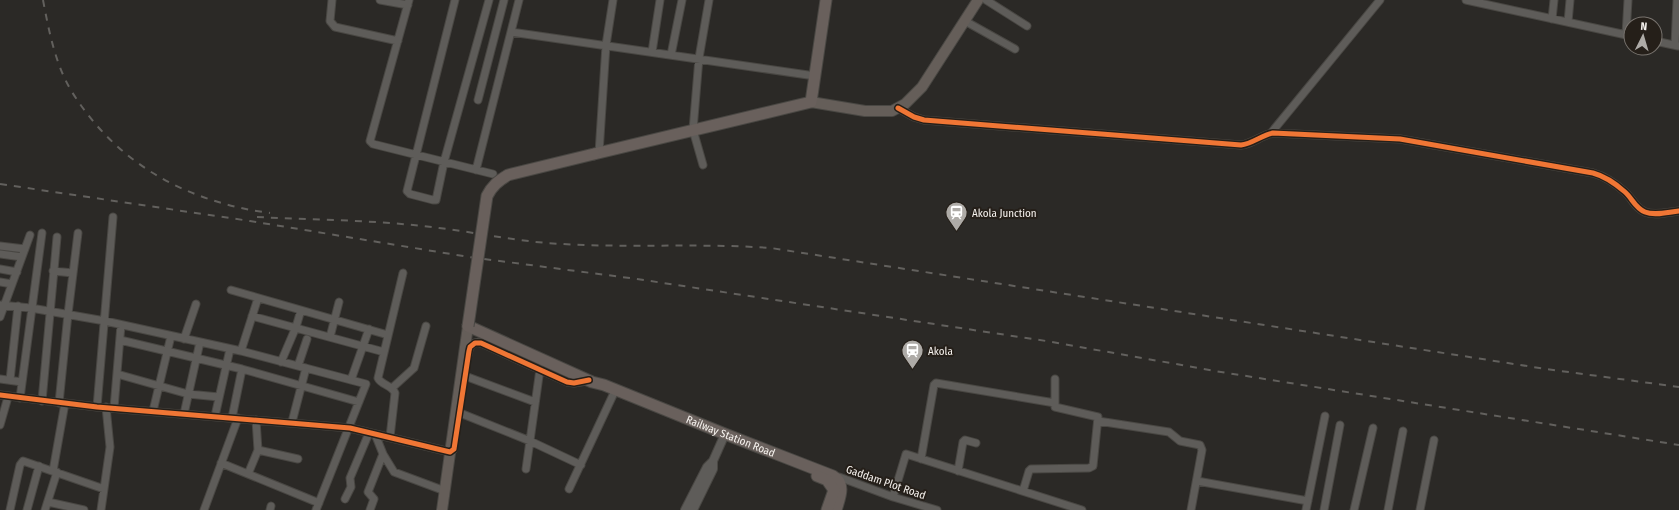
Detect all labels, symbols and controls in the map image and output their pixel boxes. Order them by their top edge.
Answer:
north arrow [1623,16,1663,56]
text: N [1640,20,1648,33]
station icon: Akola Junction [943,200,969,233]
place label: Akola Junction [972,207,1037,220]
station icon: Akola [900,338,926,371]
place label: Akola [928,345,953,358]
street label: Railway Station Road [684,413,777,460]
street label: Gaddam Plot Road [844,463,927,502]

